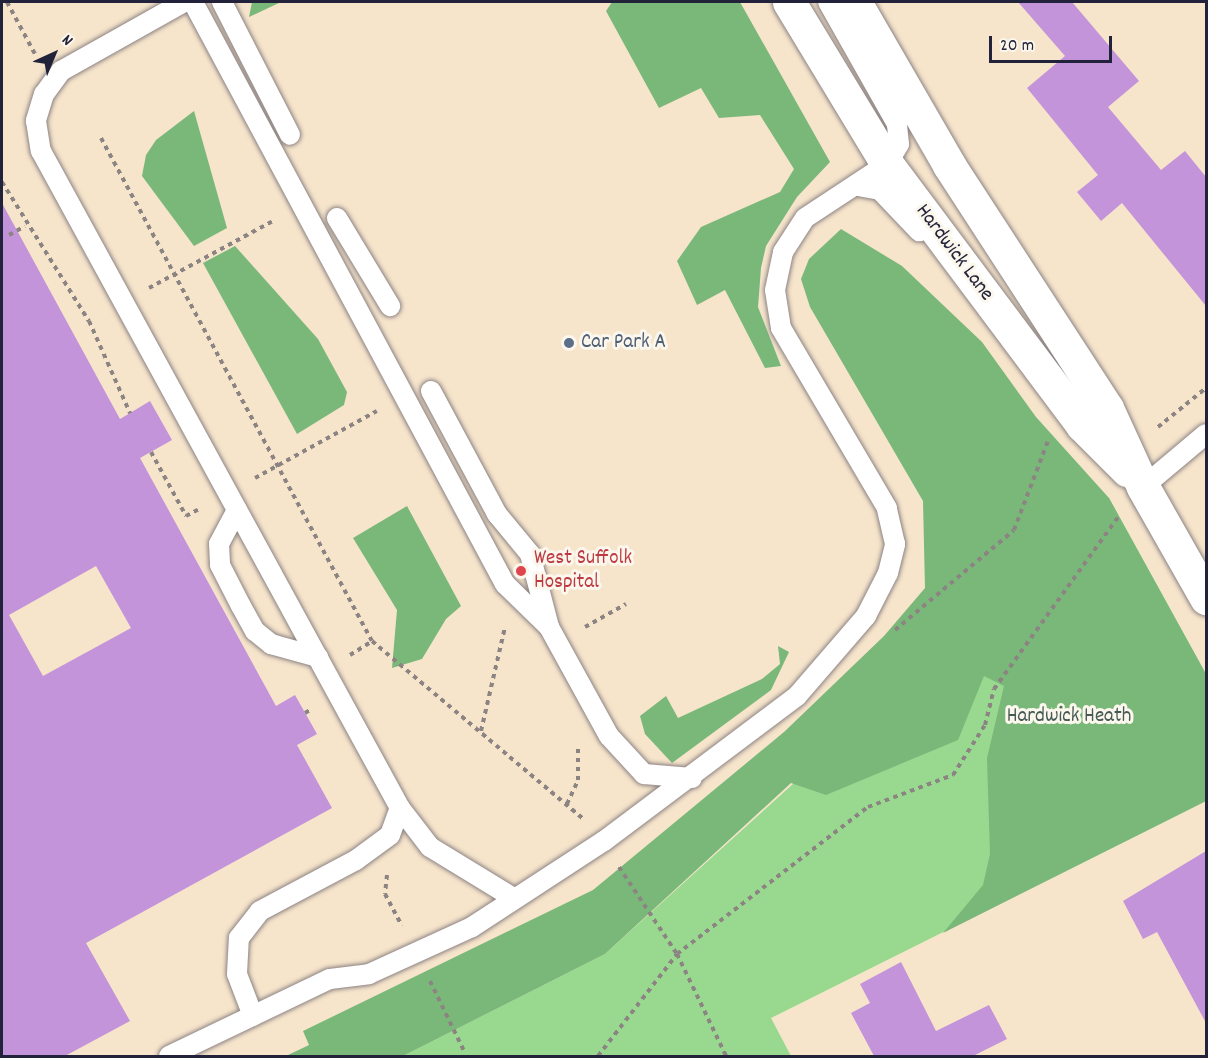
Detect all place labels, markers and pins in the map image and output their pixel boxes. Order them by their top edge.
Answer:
place label: Car Park A [581,330,666,356]
marker: Car Park A [562,336,576,350]
place label: West Suffolk Hospital [534,546,632,596]
marker: West Suffolk Hospital [512,562,530,580]

